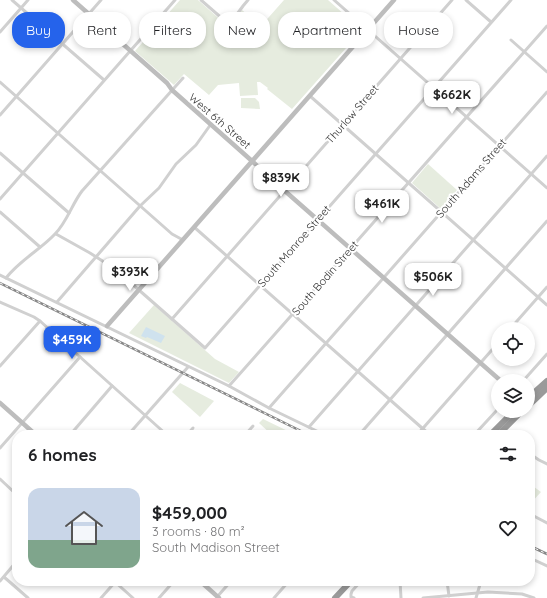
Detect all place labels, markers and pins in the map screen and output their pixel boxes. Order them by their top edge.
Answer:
pin: $662K [424,81,480,115]
pin: $839K [253,164,309,198]
pin: $461K [354,190,410,224]
pin: $393K [102,258,158,292]
pin: $506K [405,263,461,297]
pin: $459K [44,326,100,360]

